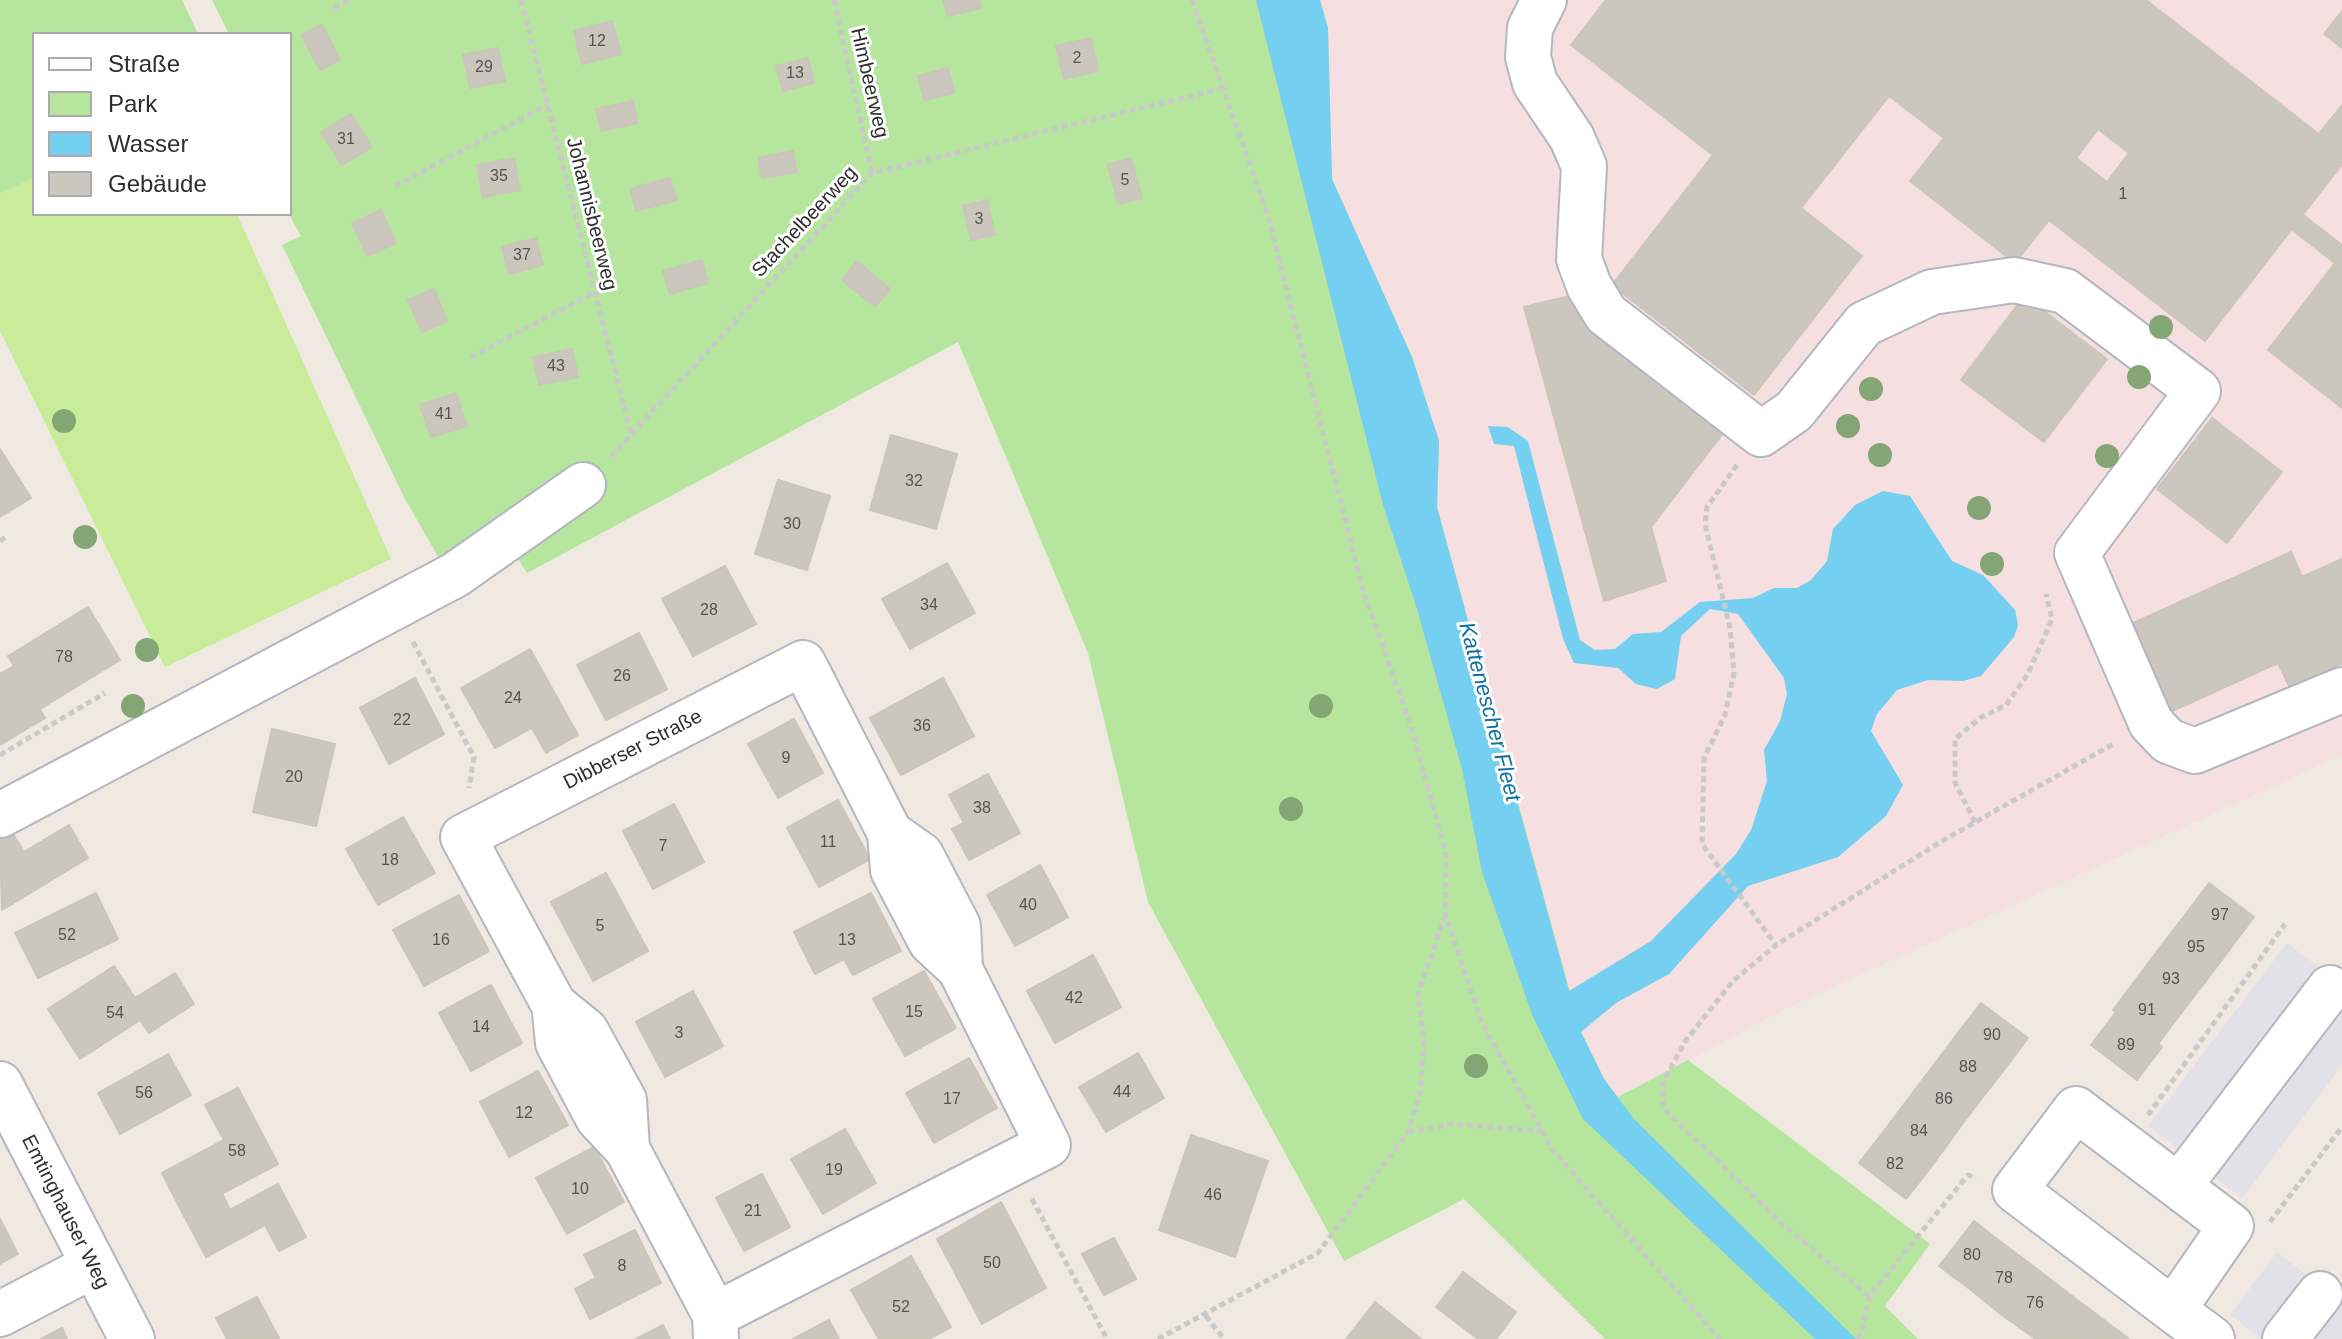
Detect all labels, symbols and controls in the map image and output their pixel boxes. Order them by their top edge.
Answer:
street label: Himbeerweg [845,26,893,140]
legend [32,32,292,216]
house number: 12 [588,32,606,52]
house number: 2 [1073,49,1081,69]
text: Straße [108,50,180,77]
house number: 29 [475,58,493,78]
house number: 13 [786,64,804,84]
text: Park [108,90,157,117]
text: Wasser [108,130,188,157]
house number: 31 [337,130,355,150]
street label: Johannisbeerweg [560,135,622,293]
street label: Stachelbeerweg [747,161,863,283]
house number: 35 [490,167,508,187]
text: Gebäude [108,170,207,197]
house number: 5 [1121,171,1129,191]
house number: 1 [2119,185,2127,205]
house number: 3 [975,210,983,230]
house number: 37 [513,246,531,266]
house number: 43 [547,357,565,377]
house number: 41 [435,405,453,425]
house number: 32 [905,472,923,492]
house number: 30 [783,515,801,535]
house number: 34 [920,596,938,616]
house number: 28 [700,601,718,621]
water label: Kattenescher Fleet [1452,619,1526,805]
house number: 78 [55,648,73,668]
house number: 26 [613,667,631,687]
house number: 24 [504,689,522,709]
street label: Dibberser Straße [560,705,706,795]
house number: 22 [393,711,411,731]
house number: 36 [913,717,931,737]
house number: 9 [782,749,790,769]
house number: 20 [285,768,303,788]
house number: 38 [973,799,991,819]
house number: 11 [820,833,836,853]
house number: 7 [659,837,667,857]
house number: 18 [381,851,399,871]
house number: 40 [1019,896,1037,916]
house number: 97 [2211,906,2229,926]
house number: 5 [596,917,604,937]
house number: 52 [58,926,76,946]
house number: 16 [432,931,450,951]
house number: 13 [838,931,856,951]
house number: 95 [2187,938,2205,958]
house number: 93 [2162,970,2180,990]
house number: 42 [1065,989,1083,1009]
house number: 91 [2138,1001,2156,1021]
house number: 15 [905,1003,923,1023]
house number: 54 [106,1004,124,1024]
house number: 14 [472,1018,490,1038]
house number: 3 [675,1024,683,1044]
house number: 90 [1983,1026,2001,1046]
house number: 89 [2117,1036,2135,1056]
house number: 88 [1959,1058,1977,1078]
house number: 44 [1113,1083,1131,1103]
house number: 56 [135,1084,153,1104]
house number: 17 [943,1090,961,1110]
house number: 86 [1935,1090,1953,1110]
house number: 12 [515,1104,533,1124]
house number: 84 [1910,1122,1928,1142]
street label: Emtinghauser Weg [16,1131,114,1293]
house number: 58 [228,1142,246,1162]
house number: 82 [1886,1155,1904,1175]
house number: 19 [825,1161,843,1181]
house number: 10 [571,1180,589,1200]
house number: 46 [1204,1186,1222,1206]
house number: 21 [744,1202,762,1222]
house number: 80 [1963,1246,1981,1266]
house number: 50 [983,1254,1001,1274]
house number: 8 [618,1257,626,1277]
house number: 78 [1995,1269,2013,1289]
house number: 76 [2026,1294,2044,1314]
house number: 52 [892,1298,910,1318]

